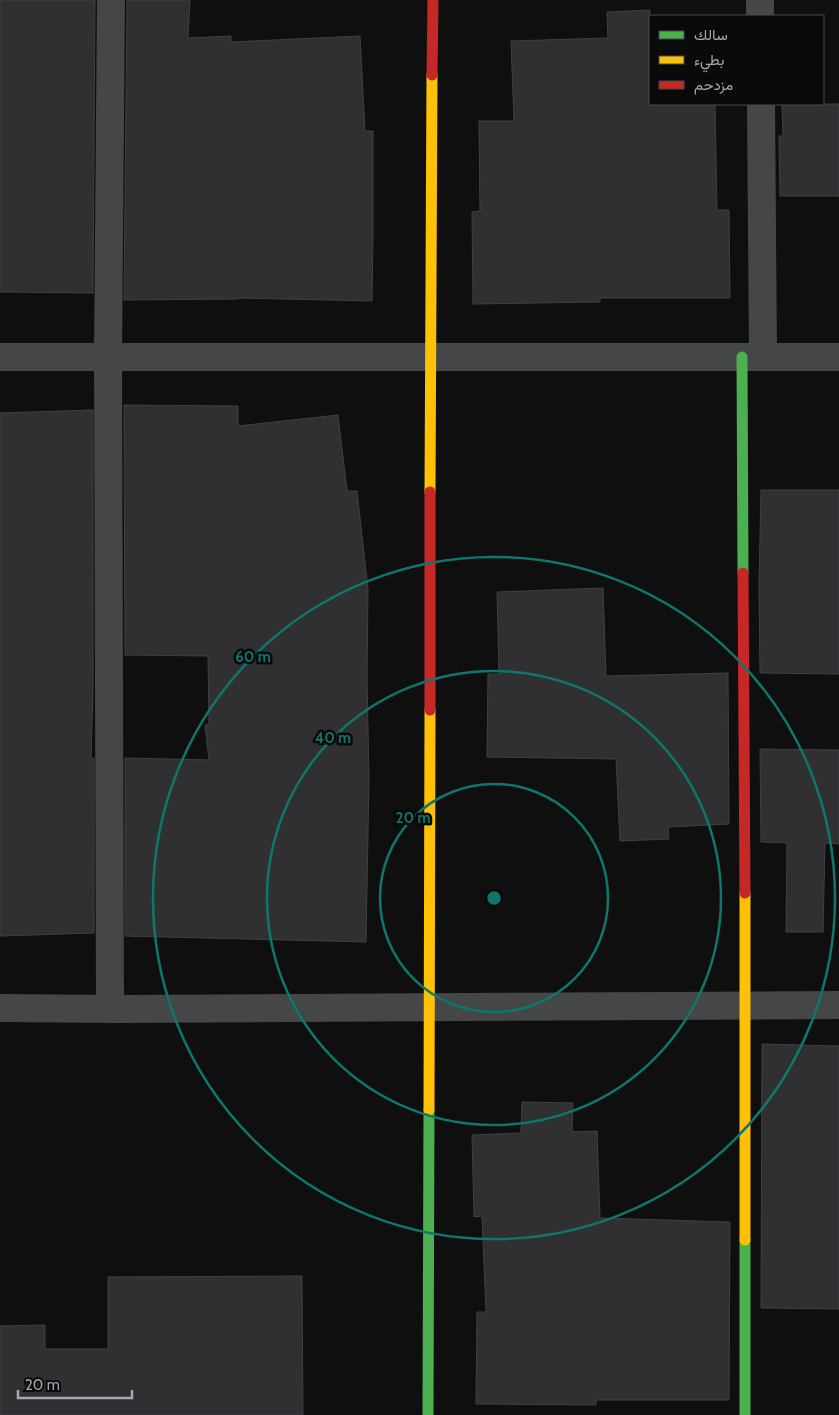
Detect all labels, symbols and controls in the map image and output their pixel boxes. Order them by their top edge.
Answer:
legend [649,15,824,105]
text: سالك [694,26,728,44]
text: بطيء [694,51,724,73]
text: مزدحم [694,76,733,95]
text: 60 m [235,648,271,666]
text: 40 m [315,729,351,747]
text: 20 m [396,809,430,827]
centre of rings [485,889,503,907]
scale bar [18,1368,131,1400]
text: 20 m [25,1376,60,1394]

